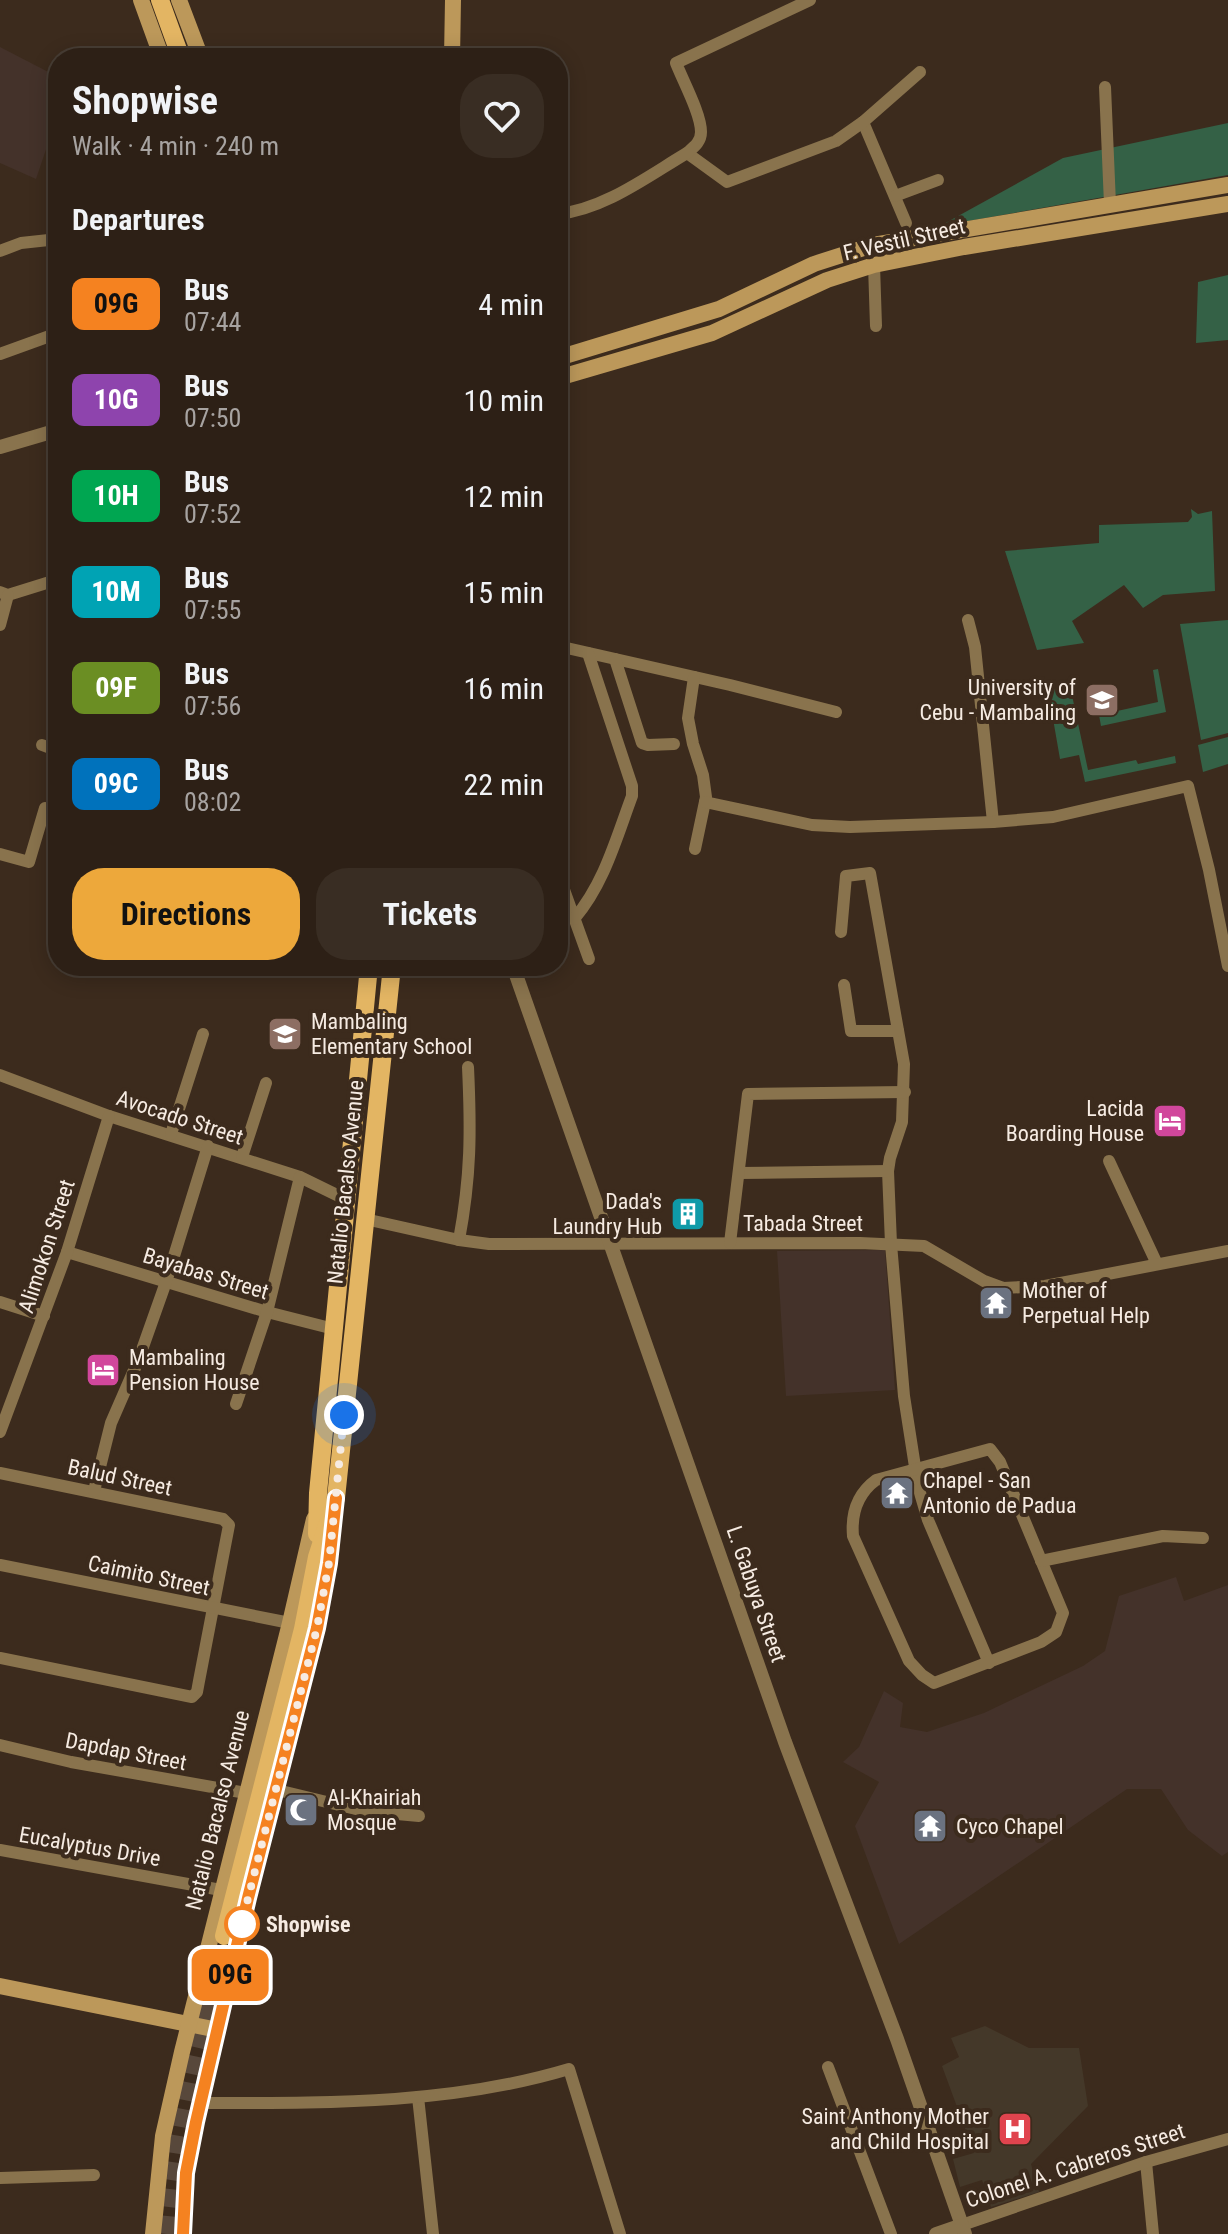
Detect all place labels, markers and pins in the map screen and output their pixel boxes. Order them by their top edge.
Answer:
place label: University of Cebu - Mambaling [919,675,1076,725]
school or university icon: University of Cebu - Mambaling [1083,681,1121,719]
place label: Mambaling Elementary School [311,1009,472,1059]
school or university icon: Mambaling Elementary School [266,1015,304,1053]
place label: Lacida Boarding House [1006,1096,1144,1146]
hotel icon: Lacida Boarding House [1151,1102,1189,1140]
place label: Dada's Laundry Hub [553,1189,662,1239]
building icon: Dada's Laundry Hub [669,1195,707,1233]
place label: Mother of Perpetual Help [1022,1278,1150,1328]
temple icon: Mother of Perpetual Help [977,1284,1015,1322]
place label: Mambaling Pension House [129,1345,260,1395]
hotel icon: Mambaling Pension House [84,1351,122,1389]
place label: Chapel - San Antonio de Padua [923,1468,1076,1518]
temple icon: Chapel - San Antonio de Padua [878,1474,916,1512]
place label: Al-Khairiah Mosque [327,1785,421,1835]
mosque icon: Al-Khairiah Mosque [282,1791,320,1829]
temple icon: Cyco Chapel [911,1807,949,1845]
place label: Cyco Chapel [956,1814,1064,1839]
marker: Shopwise [225,1907,259,1941]
place label: Shopwise [266,1912,351,1937]
place label: Saint Anthony Mother and Child Hospital [802,2104,989,2154]
hospital icon: Saint Anthony Mother and Child Hospital [996,2110,1034,2148]

